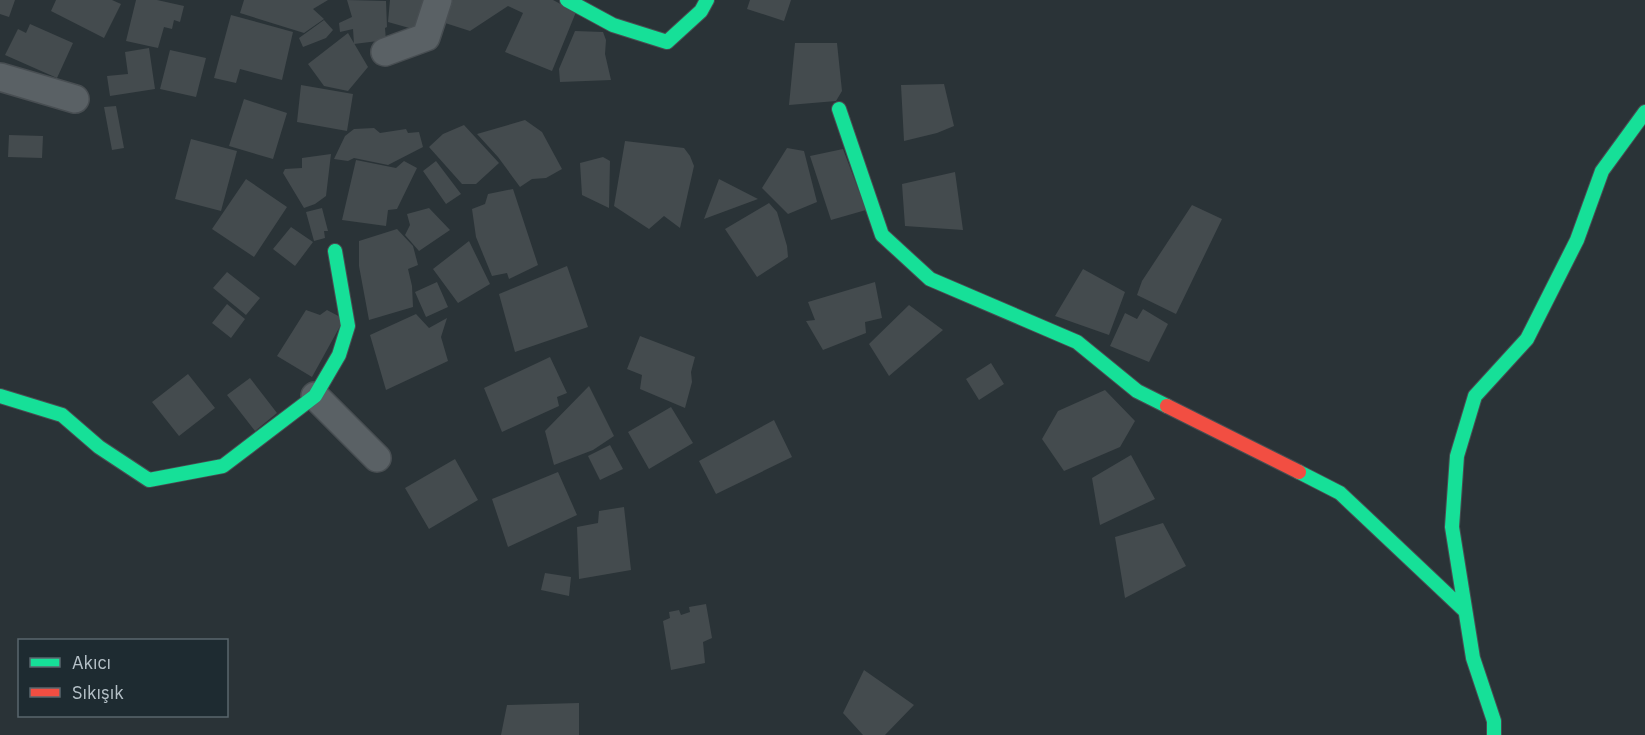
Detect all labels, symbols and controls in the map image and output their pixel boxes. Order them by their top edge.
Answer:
legend [18,639,228,717]
text: Akıcı [72,651,111,674]
text: Sıkışık [72,681,124,704]

